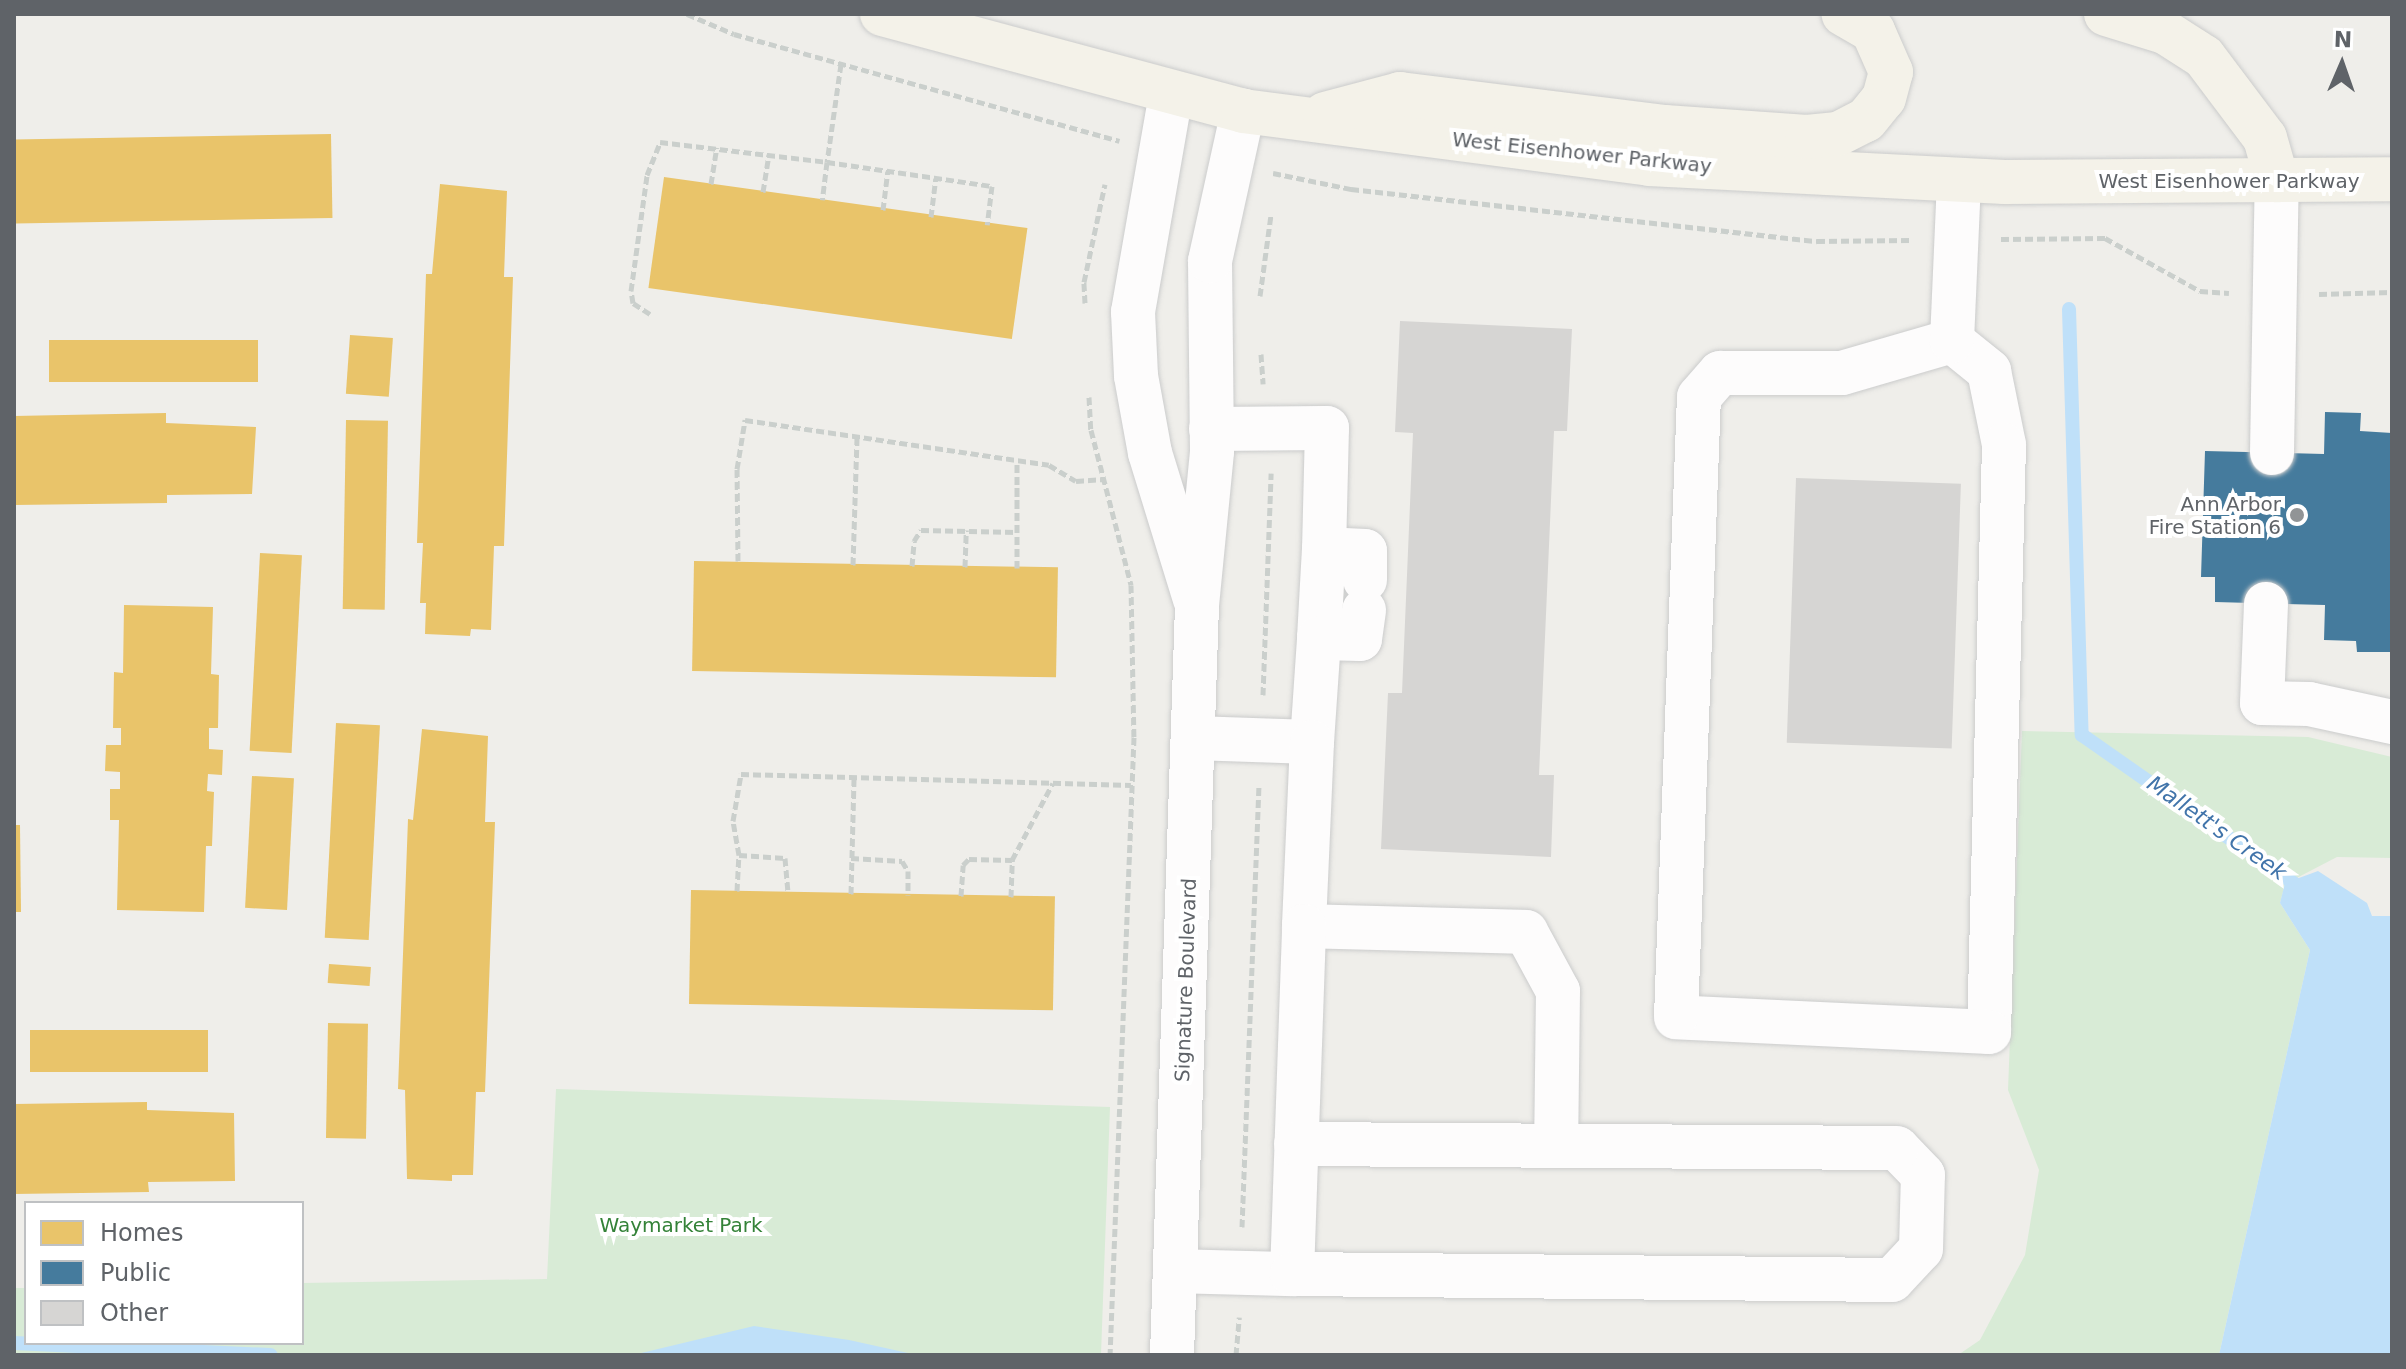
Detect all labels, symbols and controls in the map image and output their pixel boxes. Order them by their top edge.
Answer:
north arrow [2302,24,2382,104]
text: N [2333,27,2352,52]
street label: West Eisenhower Parkway [1451,127,1713,179]
street label: West Eisenhower Parkway [2099,169,2359,193]
place label: Ann Arbor Fire Station 6 [2149,492,2281,539]
marker: Ann Arbor Fire Station 6 [2288,506,2306,524]
water label: Mallett's Creek [2142,770,2292,886]
street label: Signature Boulevard [1170,878,1202,1082]
legend [24,1201,304,1345]
park label: Waymarket Park [599,1213,763,1237]
text: Homes [100,1219,183,1247]
text: Public [100,1259,171,1287]
text: Other [100,1299,168,1327]

